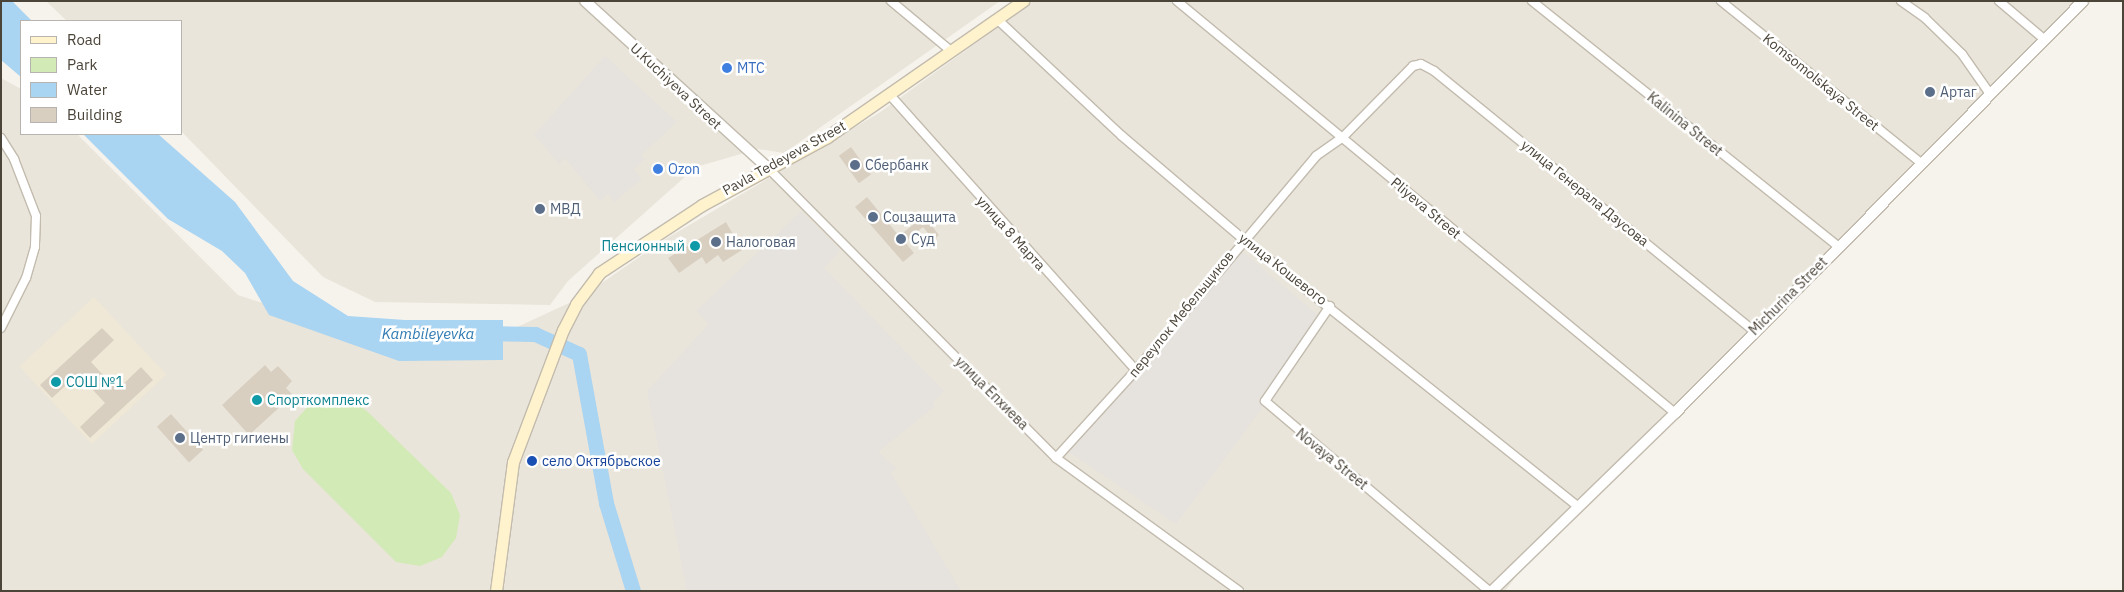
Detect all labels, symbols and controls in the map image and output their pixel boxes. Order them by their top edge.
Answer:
legend [20,20,182,135]
text: Road [67,30,102,49]
street label: Komsomolskaya Street [1760,30,1882,134]
street label: U.Kuchiyeva Street [627,39,725,133]
text: Park [67,55,97,74]
place label: МТС [737,60,765,76]
marker: МТС [721,62,733,74]
text: Water [67,80,107,99]
place label: Артаг [1940,84,1977,100]
marker: Артаг [1924,86,1936,98]
street label: Kalinina Street [1644,89,1726,159]
text: Building [67,105,122,124]
street label: Pavla Tedeyeva Street [720,117,848,199]
street label: улица Генерала Дзусова [1518,136,1652,250]
place label: Сбербанк [865,157,929,173]
marker: Сбербанк [849,159,861,171]
place label: Ozon [668,161,700,177]
marker: Ozon [652,163,664,175]
street label: Pliyeva Street [1388,174,1464,242]
street label: улица 8 Марта [973,192,1049,274]
place label: МВД [550,201,581,217]
marker: МВД [534,203,546,215]
place label: Соцзащита [883,209,956,225]
marker: Соцзащита [867,211,879,223]
street label: улица Кошевого [1236,229,1330,309]
place label: Суд [911,231,935,247]
marker: Суд [895,233,907,245]
place label: Налоговая [726,234,796,250]
marker: Налоговая [710,236,722,248]
place label: Пенсионный [601,238,685,254]
marker: Пенсионный [689,240,701,252]
street label: переулок Мебельщиков [1125,247,1237,381]
street label: Michurina Street [1745,253,1831,339]
water label: Kambileyevka [382,325,474,343]
street label: улица Епхиева [952,353,1032,433]
place label: СОШ №1 [66,374,124,390]
marker: СОШ №1 [50,376,62,388]
place label: Спорткомплекс [267,392,369,408]
marker: Спорткомплекс [251,394,263,406]
street label: Novaya Street [1293,425,1371,493]
place label: Центр гигиены [190,430,289,446]
marker: Центр гигиены [174,432,186,444]
place label: село Октябрьское [542,453,661,469]
marker: село Октябрьское [526,455,538,467]

